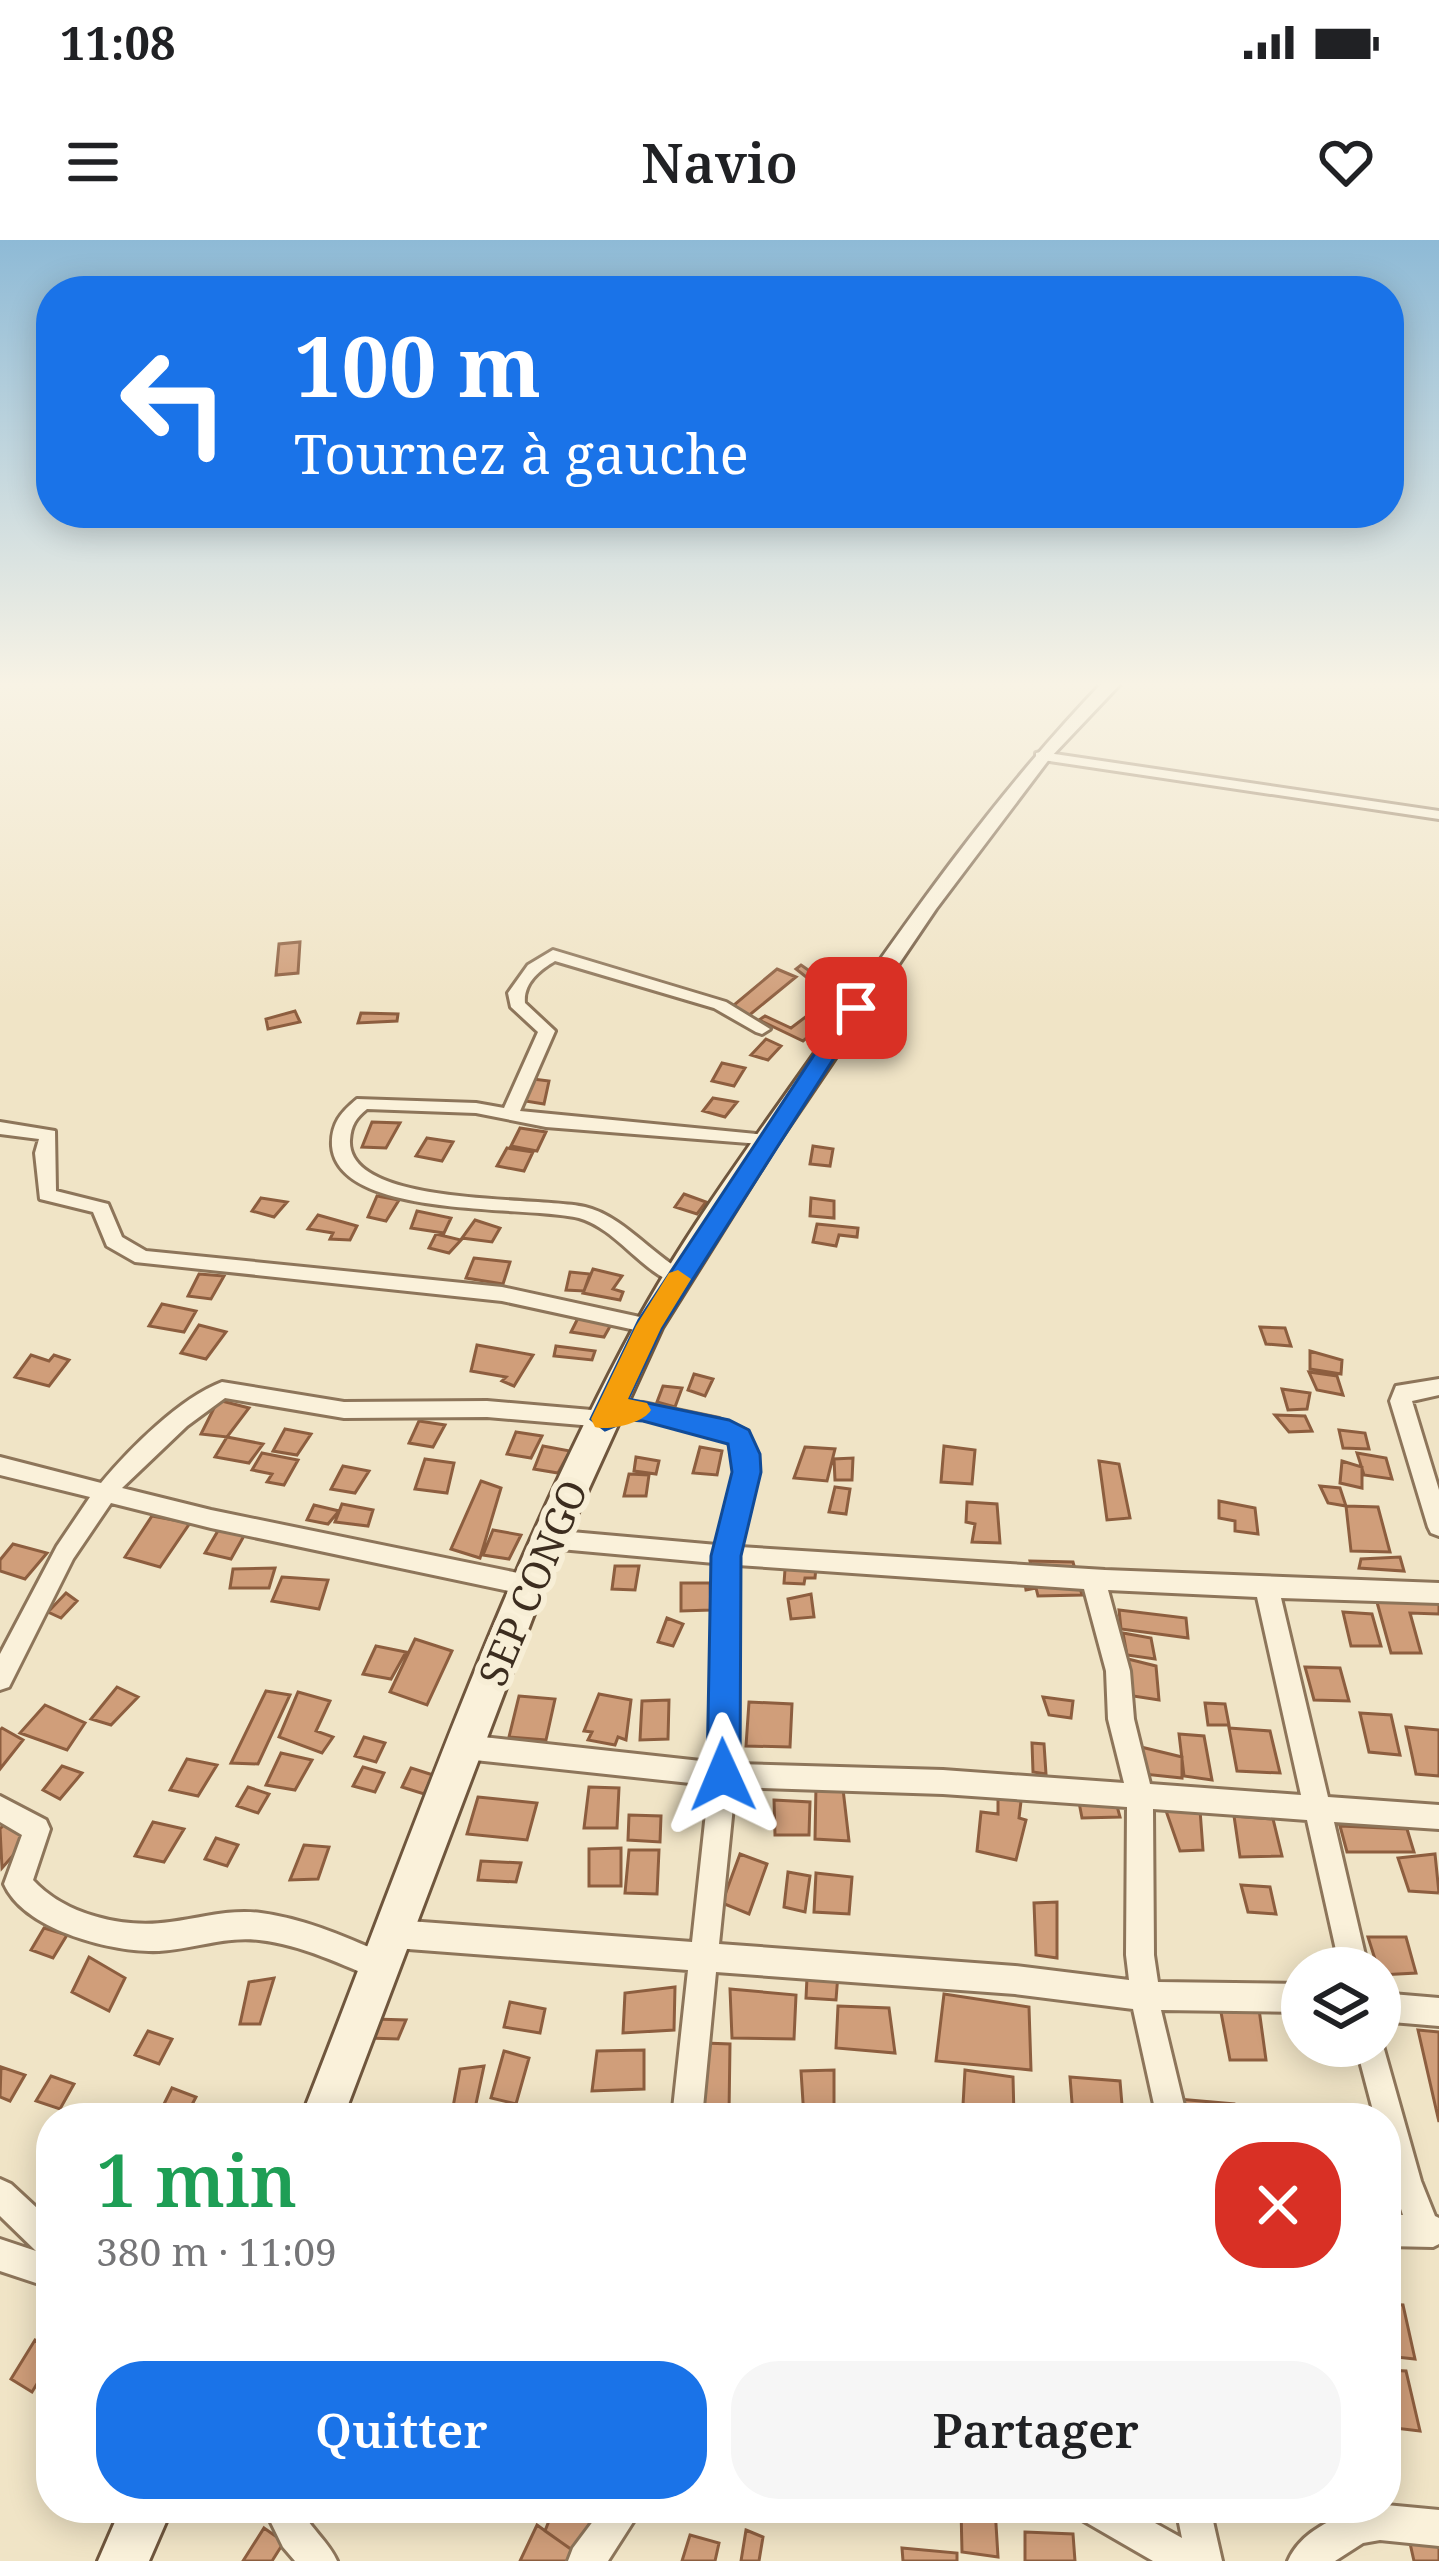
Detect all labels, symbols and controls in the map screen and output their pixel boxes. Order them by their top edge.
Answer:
text: 11:08 [60,12,175,73]
text: Navio [641,125,798,199]
icon: menu [60,129,126,195]
icon: heart [1313,129,1379,195]
text: 100 m [294,307,541,422]
icon: left [96,324,252,480]
text: Tournez à gauche [294,416,749,490]
pin [805,957,907,1059]
icon: arrive [823,975,889,1041]
street label: SEP CONGO [465,1471,599,1693]
position arrow [660,1712,786,1838]
map controls [1281,1947,1401,2067]
button: layers [1281,1947,1401,2067]
text: 1 min [96,2130,297,2228]
button: close [1215,2142,1341,2268]
text: 380 m · 11:09 [96,2224,337,2277]
button: Quitter [96,2361,707,2499]
button: Partager [731,2361,1341,2499]

